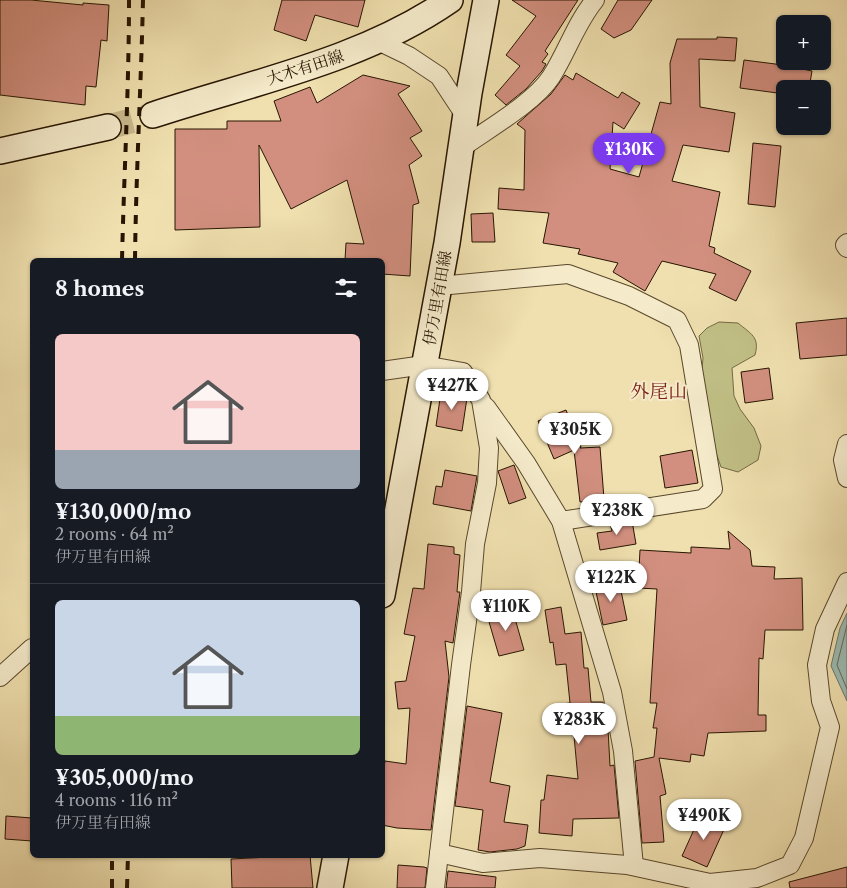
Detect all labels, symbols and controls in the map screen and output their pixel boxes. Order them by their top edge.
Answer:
map controls [776,15,831,135]
button: + [776,15,831,70]
street label: 大木有田線 [264,45,346,89]
button: − [776,80,831,135]
pin: ¥130K [594,132,664,175]
text: ¥130K [604,139,654,159]
street label: 伊万里有田線 [419,249,455,347]
icon: filters [332,274,360,302]
text: 8 homes [55,276,144,301]
icon: home [163,367,253,457]
pin: ¥427K [417,368,487,411]
text: ¥427K [426,375,478,395]
district label: 外尾山 [630,380,688,403]
pin: ¥305K [540,412,610,455]
text: ¥305K [549,419,601,439]
pin: ¥238K [582,494,652,536]
text: ¥130,000/mo [55,499,191,524]
text: ¥238K [591,500,643,520]
text: 2 rooms · 64 m² [55,524,174,544]
text: 伊万里有田線 [55,546,151,566]
pin: ¥122K [576,560,646,603]
text: ¥122K [586,567,636,587]
pin: ¥110K [471,590,541,632]
text: ¥110K [482,596,530,616]
icon: home [163,632,253,722]
pin: ¥283K [544,702,614,745]
text: ¥283K [553,709,605,729]
text: ¥305,000/mo [55,765,194,790]
text: 4 rooms · 116 m² [55,790,178,810]
pin: ¥490K [669,798,739,841]
text: ¥490K [678,805,730,825]
text: 伊万里有田線 [55,812,151,832]

